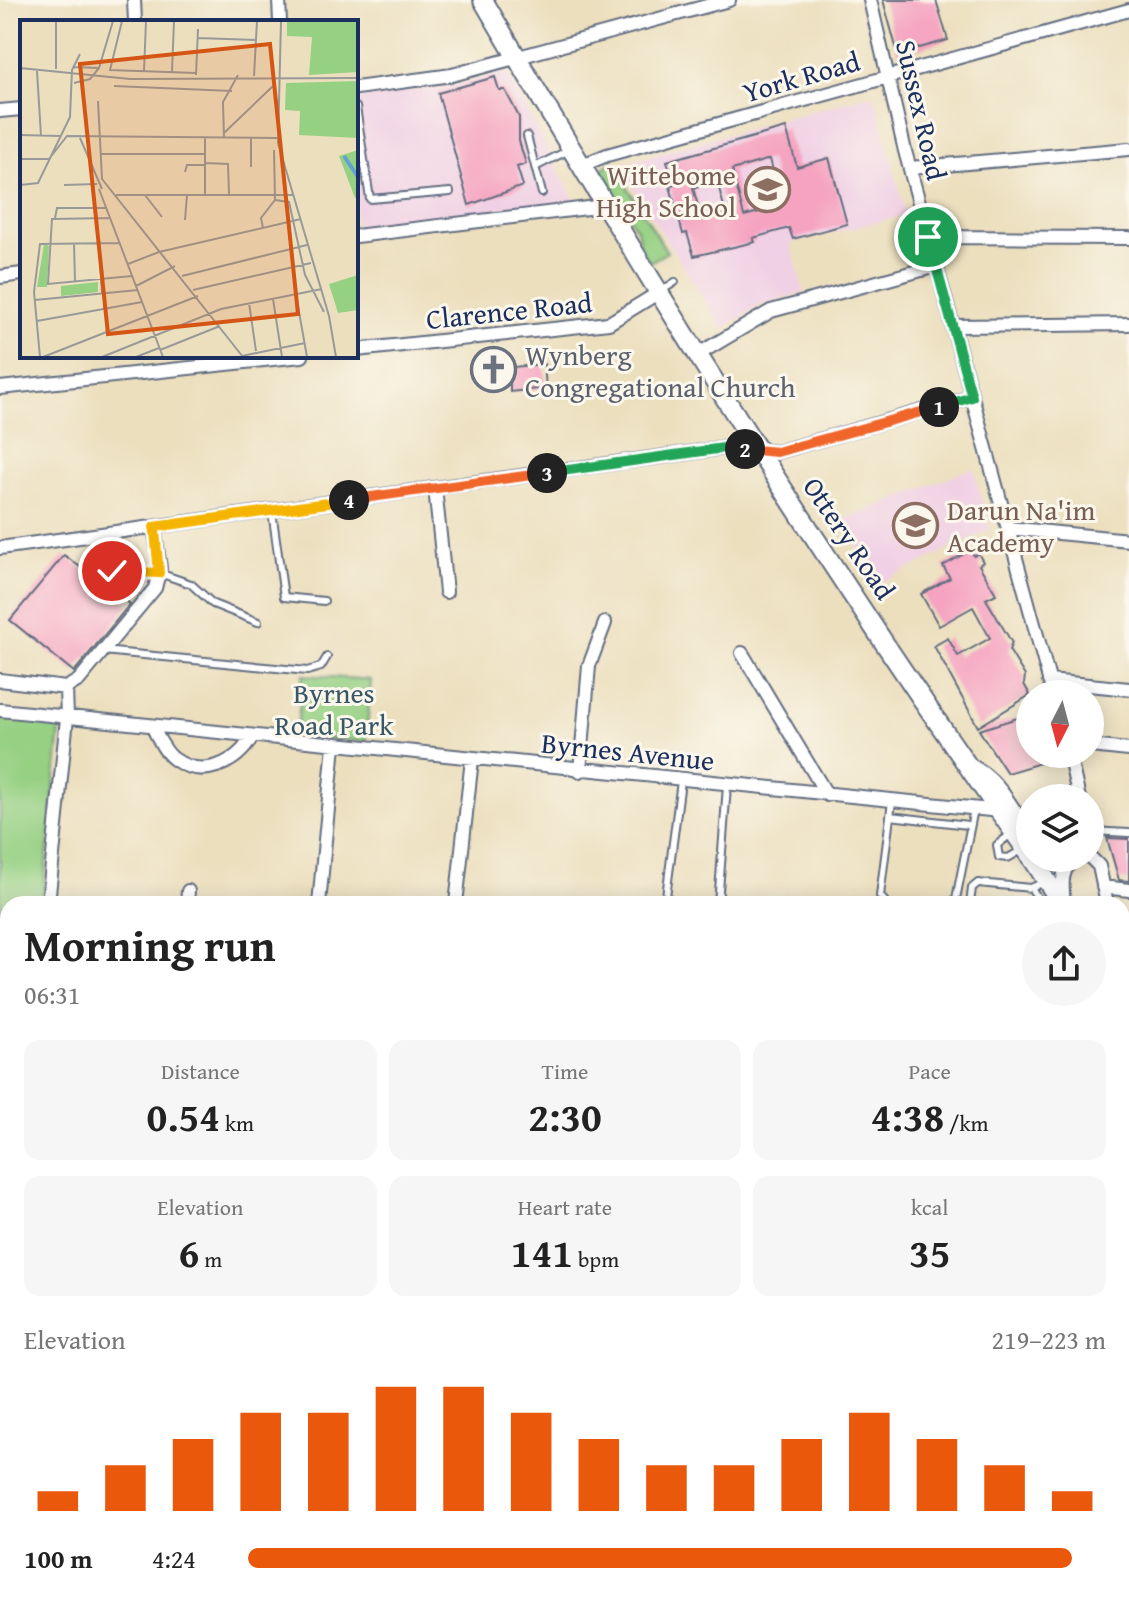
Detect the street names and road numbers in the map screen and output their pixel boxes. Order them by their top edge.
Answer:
street label: Sussex Road [886,36,958,184]
street label: York Road [738,40,864,112]
street label: Clarence Road [424,281,594,339]
street label: Ottery Road [794,468,906,608]
street label: Byrnes Avenue [540,722,716,780]

